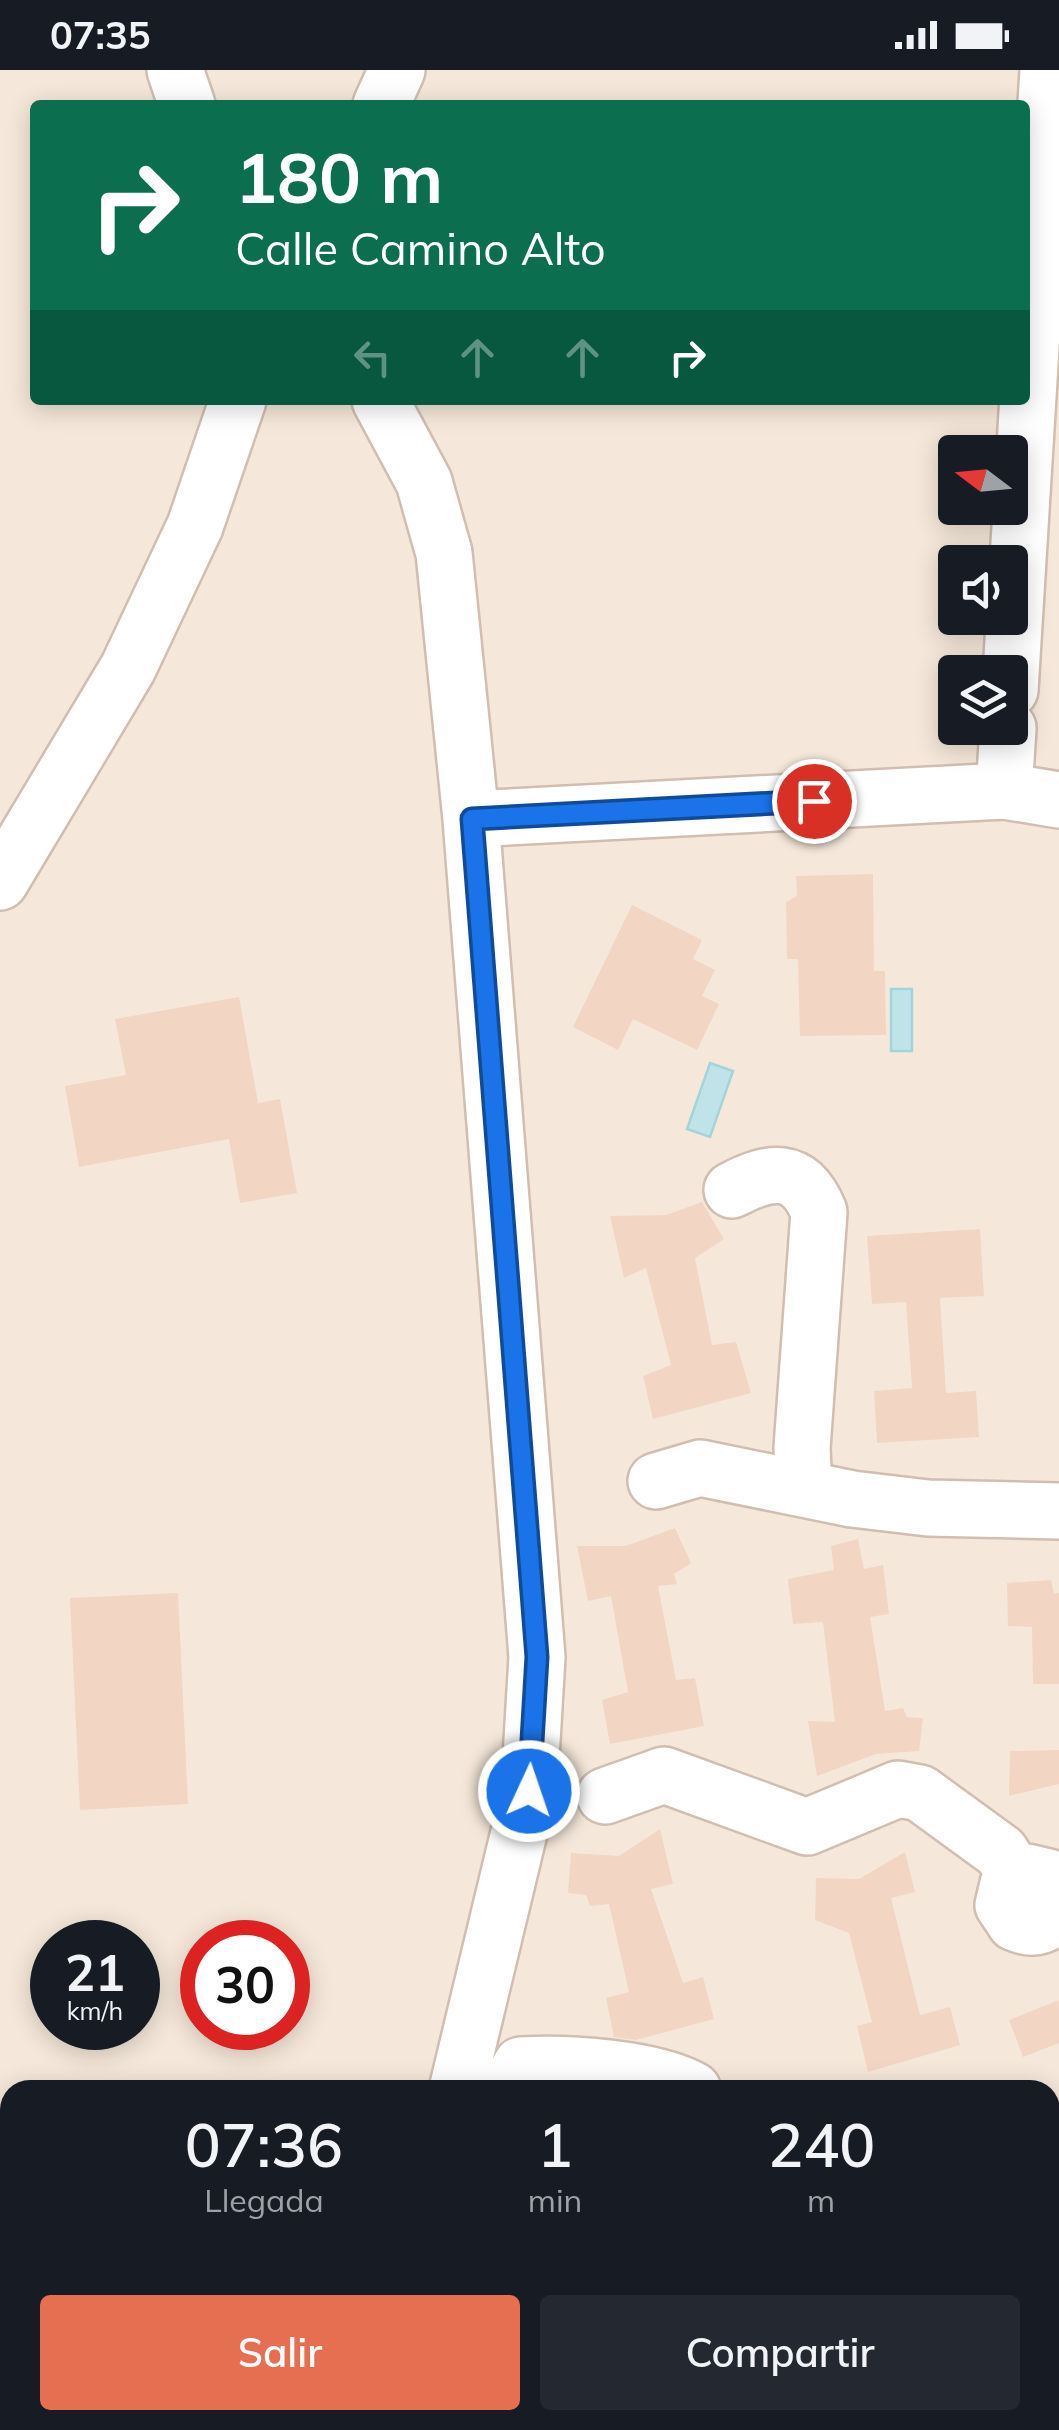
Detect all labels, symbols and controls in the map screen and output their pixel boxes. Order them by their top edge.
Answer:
text: 07:35 [50,11,151,59]
text: 180 m [235,133,443,221]
icon: right [70,140,200,270]
text: Calle Camino Alto [235,220,606,276]
icon: left [345,330,400,385]
icon: ahead [450,330,505,385]
icon: ahead [555,330,610,385]
icon: right [660,330,715,385]
north arrow [938,435,1028,525]
map controls [938,435,1028,745]
button: sound [938,545,1028,635]
button: layers [938,655,1028,745]
pin [772,759,857,844]
icon: arrive [787,774,842,829]
position arrow [477,1739,581,1843]
speed limit sign: 30 [180,1920,310,2050]
text: 21 [65,1941,125,2004]
text: km/h [67,1995,123,2026]
text: 07:36 [185,2107,343,2182]
text: 1 [537,2107,573,2182]
text: 240 [767,2107,875,2182]
text: Llegada [204,2180,324,2220]
text: min [528,2180,582,2220]
text: m [807,2180,835,2220]
button: Salir [40,2295,520,2410]
button: Compartir [540,2295,1020,2410]

